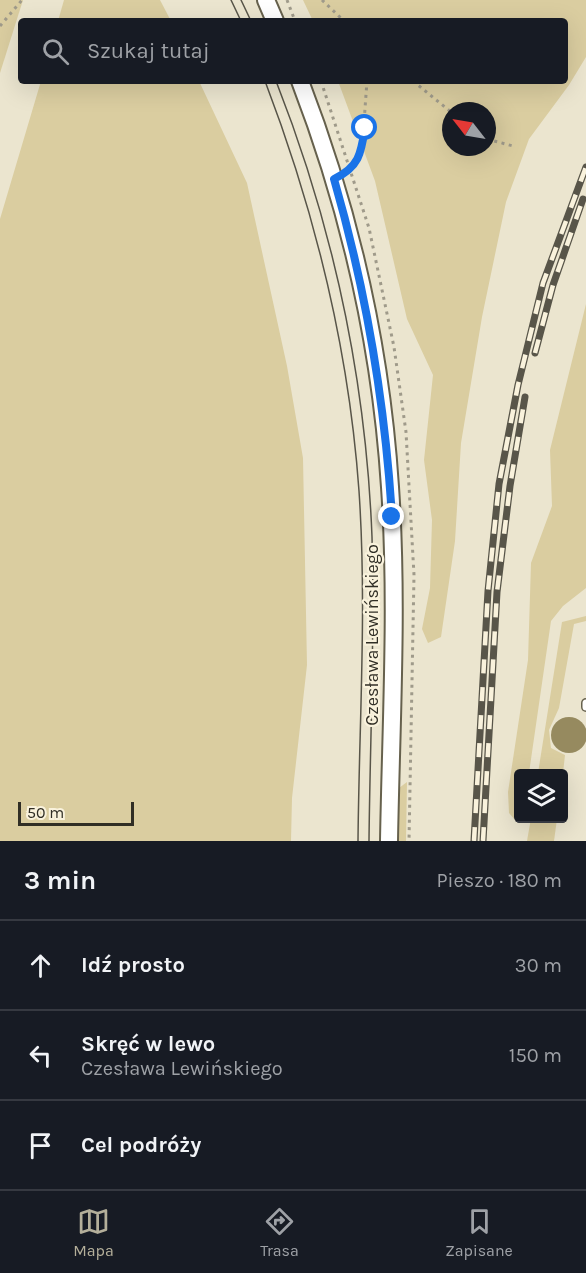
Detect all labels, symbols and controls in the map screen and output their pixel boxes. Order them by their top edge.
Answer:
search box [18,18,568,84]
icon: search [39,35,72,68]
text: Szukaj tutaj [87,38,210,64]
north arrow [442,102,496,156]
route start [351,114,377,140]
route end [378,503,404,529]
street label: Czesława Lewińskiego [361,544,383,726]
map controls [514,769,568,823]
button: layers [514,769,568,823]
scale bar [18,799,134,826]
text: 50 m [27,803,64,822]
text: 3 min [24,865,96,896]
text: Pieszo · 180 m [436,869,562,892]
icon: ahead [24,949,57,982]
text: Idź prosto [81,952,185,978]
text: 30 m [515,954,562,977]
text: Skręć w lewo [81,1031,215,1057]
icon: left [24,1039,57,1072]
text: 150 m [509,1044,562,1067]
text: Czesława Lewińskiego [81,1057,283,1080]
icon: arrive [24,1129,57,1162]
text: Cel podróży [81,1132,201,1158]
tab: Mapa [73,1205,114,1260]
tab: Trasa [260,1205,299,1260]
tab: Zapisane [445,1205,513,1260]

